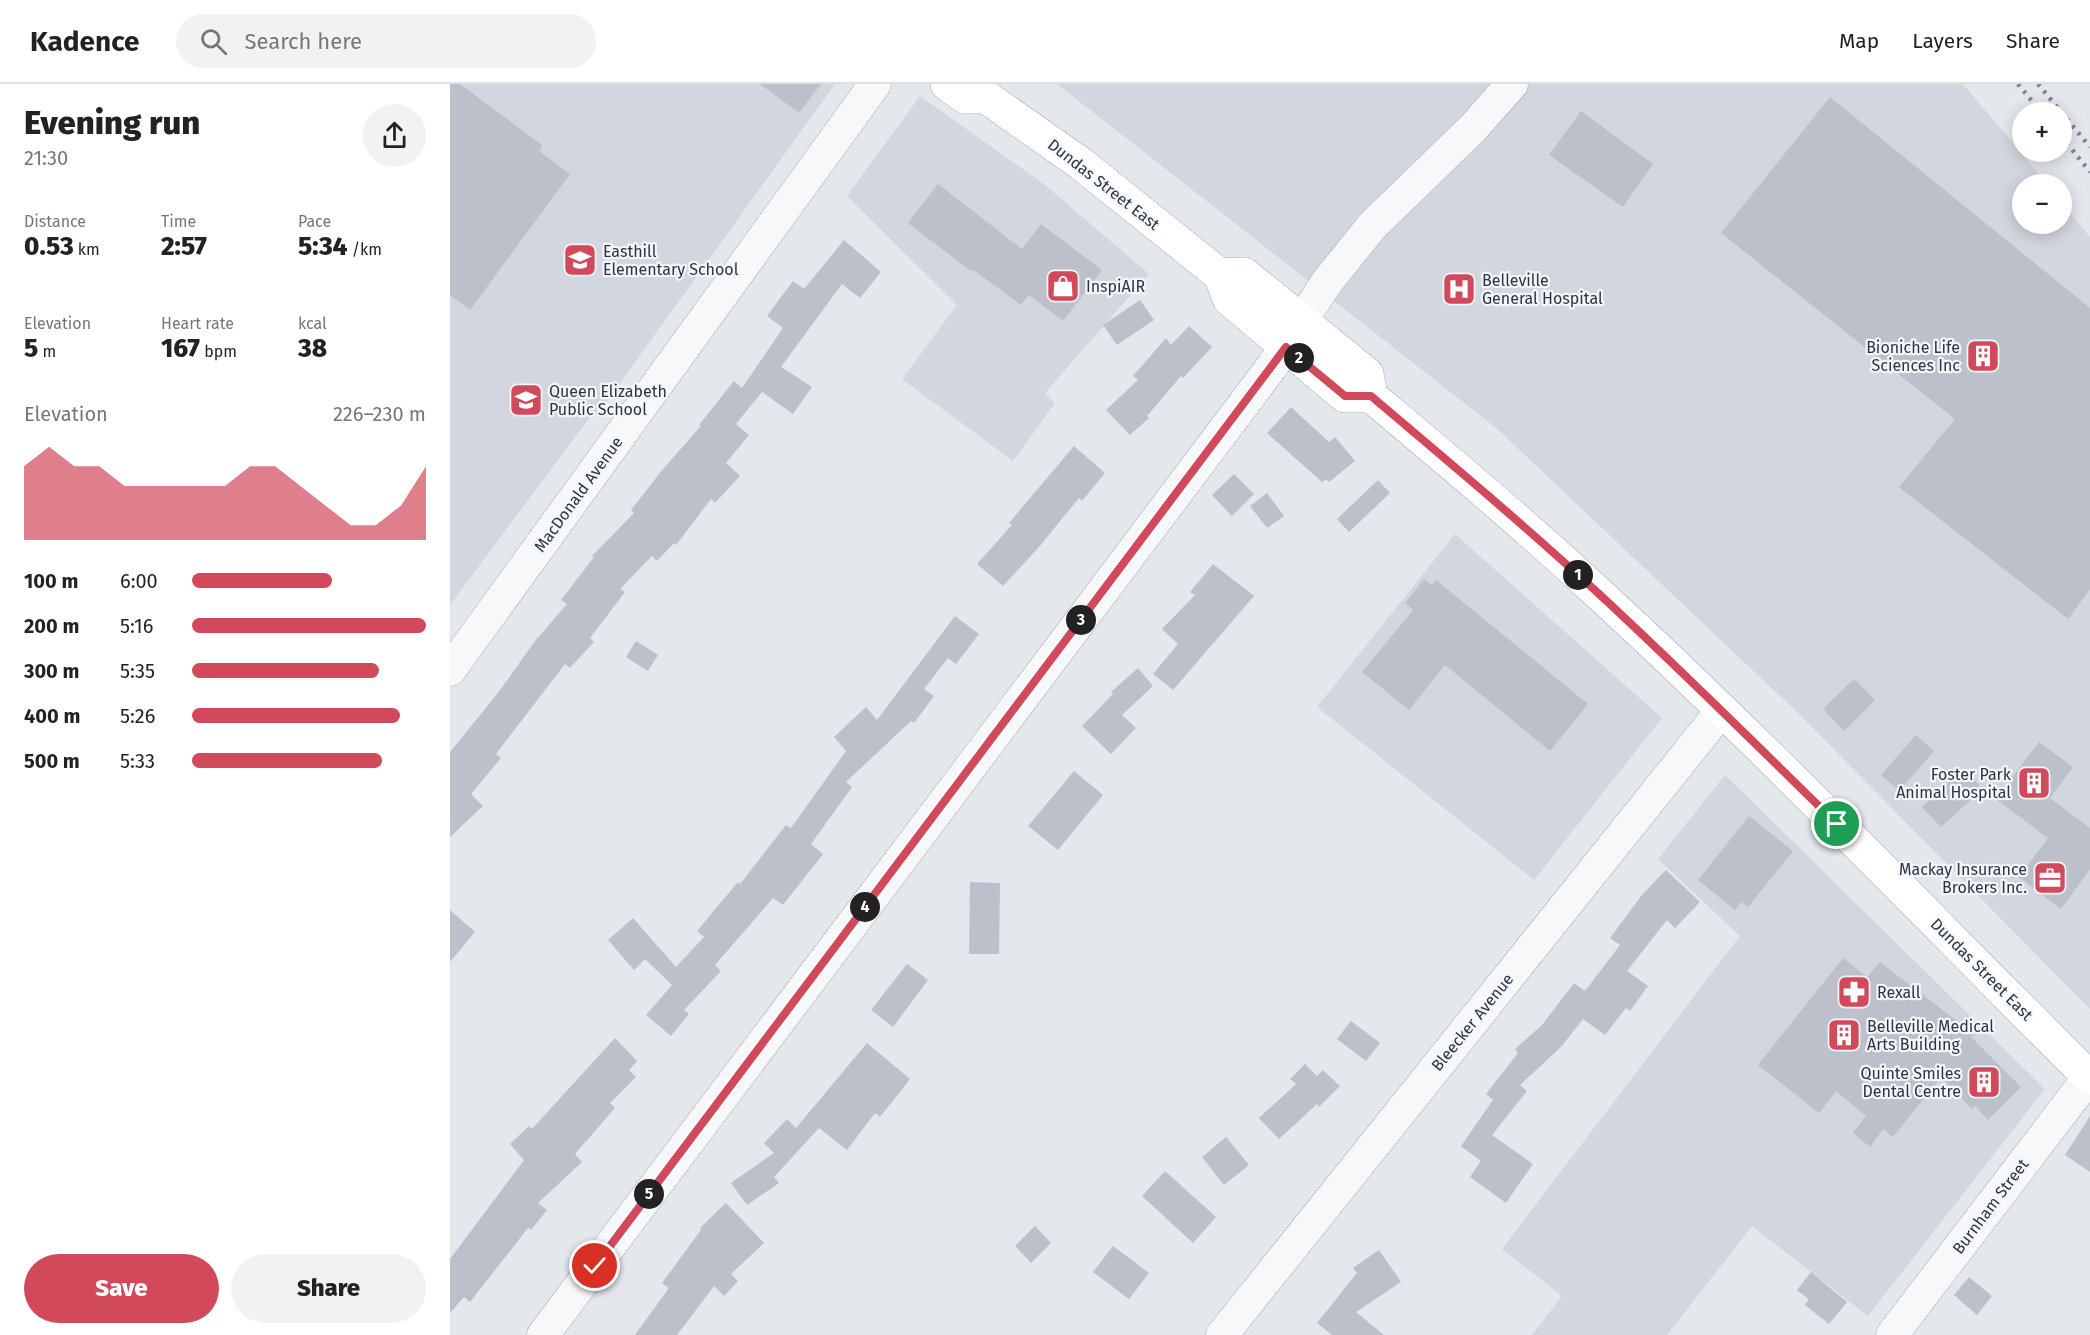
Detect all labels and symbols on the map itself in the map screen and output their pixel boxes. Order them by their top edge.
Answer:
street label: Dundas Street East [1044,135,1164,234]
school or university icon: Easthill Elementary School [562,242,598,278]
place label: Easthill Elementary School [603,242,739,279]
shop icon: InspiAIR [1045,268,1081,304]
hospital icon: Belleville General Hospital [1441,271,1477,307]
place label: Belleville General Hospital [1482,271,1603,308]
place label: InspiAIR [1086,277,1145,296]
place label: Bioniche Life Sciences Inc [1866,338,1960,375]
building icon: Bioniche Life Sciences Inc [1965,338,2001,374]
pin: 2 [1284,343,1314,373]
school or university icon: Queen Elizabeth Public School [508,382,544,418]
place label: Queen Elizabeth Public School [549,382,667,419]
street label: MacDonald Avenue [530,433,627,556]
pin: 1 [1563,560,1593,590]
pin: 3 [1066,605,1096,635]
place label: Foster Park Animal Hospital [1896,765,2012,802]
building icon: Foster Park Animal Hospital [2016,765,2052,801]
pin [1811,798,1862,849]
place label: Mackay Insurance Brokers Inc. [1899,860,2027,897]
office icon: Mackay Insurance Brokers Inc. [2032,860,2068,896]
pin: 4 [850,892,880,922]
street label: Dundas Street East [1927,914,2037,1025]
street label: Bleecker Avenue [1427,970,1517,1075]
pharmacy icon: Rexall [1836,974,1872,1010]
place label: Rexall [1877,983,1921,1002]
building icon: Belleville Medical Arts Building [1826,1017,1862,1053]
place label: Belleville Medical Arts Building [1867,1017,1994,1054]
place label: Quinte Smiles Dental Centre [1861,1064,1961,1101]
building icon: Quinte Smiles Dental Centre [1966,1064,2002,1100]
street label: Burnham Street [1948,1155,2032,1258]
pin: 5 [634,1179,664,1209]
pin [569,1240,620,1291]

